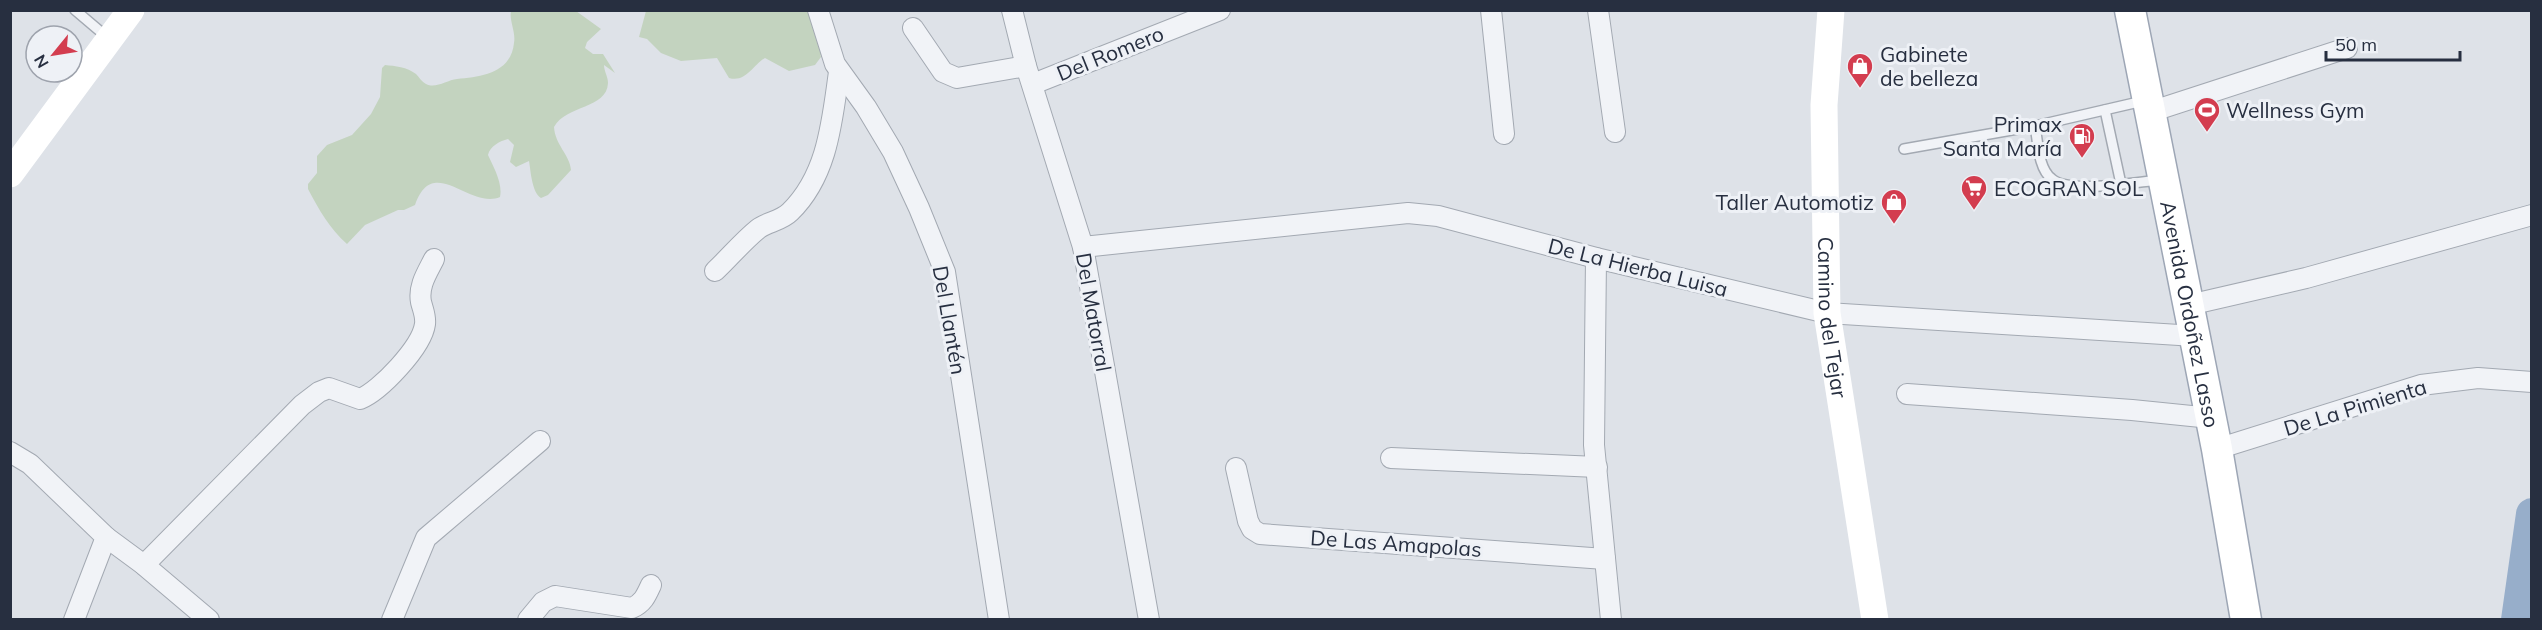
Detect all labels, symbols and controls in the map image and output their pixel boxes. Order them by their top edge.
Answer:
street label: Del Romero [1053,20,1167,86]
north arrow [24,24,84,84]
scale bar [2326,24,2460,62]
text: 50 m [2335,33,2377,56]
place label: Gabinete de belleza [1880,41,1978,91]
text: N [29,51,53,72]
shop icon: Gabinete de belleza [1845,51,1875,89]
sports icon: Wellness Gym [2192,95,2222,133]
place label: Wellness Gym [2226,97,2365,123]
place label: Primax Santa María [1943,111,2062,161]
fuel station icon: Primax Santa María [2067,121,2097,159]
supermarket icon: ECOGRAN SOL [1959,173,1989,211]
place label: ECOGRAN SOL [1994,175,2144,201]
shop icon: Taller Automotiz [1879,187,1909,225]
place label: Taller Automotiz [1715,189,1874,215]
street label: Avenida Ordoñez Lasso [2155,198,2225,430]
street label: De La Hierba Luisa [1545,232,1731,302]
street label: Camino del Tejar [1813,236,1853,400]
street label: Del Matorral [1071,251,1117,373]
street label: Del Llantén [928,264,972,376]
street label: De La Pimienta [2280,373,2430,441]
street label: De Las Amapolas [1309,524,1483,562]

